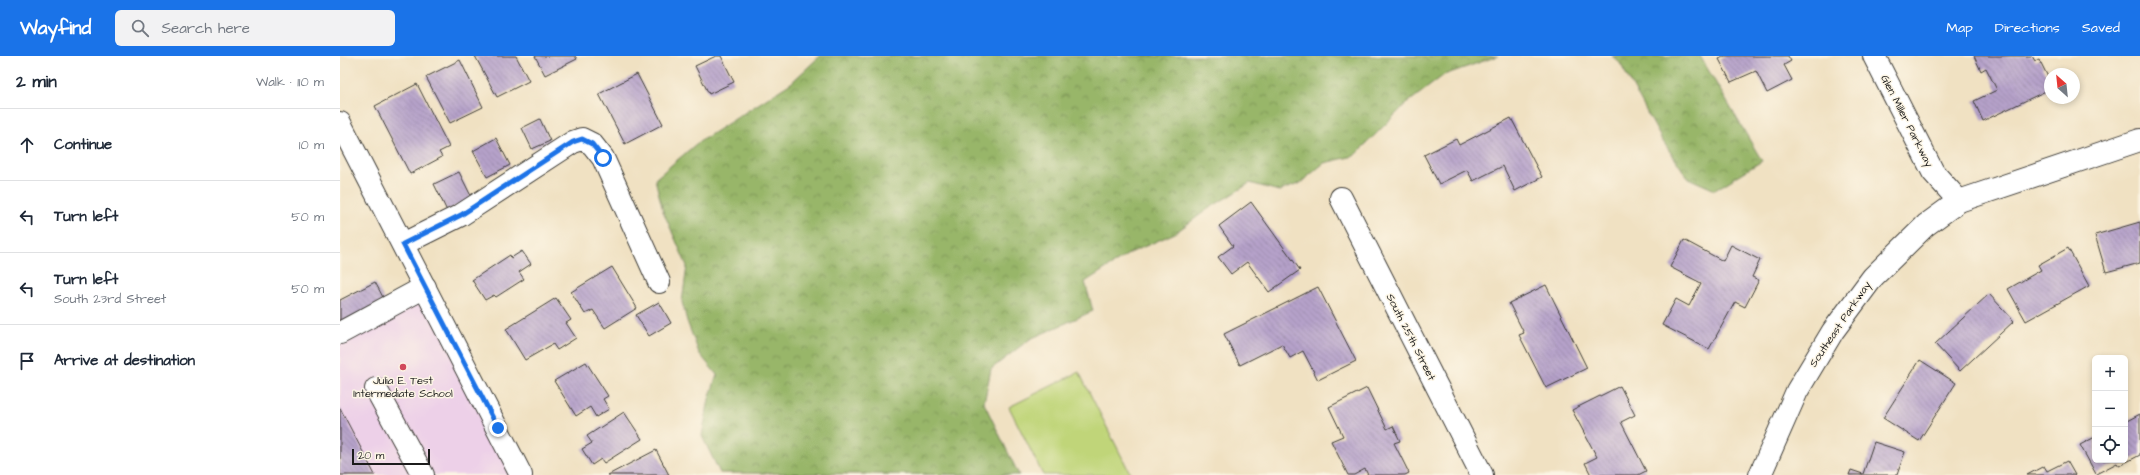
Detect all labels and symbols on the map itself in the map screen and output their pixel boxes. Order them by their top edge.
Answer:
north arrow [2044,68,2080,104]
street label: Glen Miller Parkway [1876,72,1937,170]
route start [594,149,612,167]
street label: Southeast Parkway [1806,278,1875,370]
street label: South 25th Street [1383,291,1440,383]
marker: Julia E. Test Intermediate School [398,362,408,372]
place label: Julia E. Test Intermediate School [353,373,453,401]
route end [489,419,507,437]
scale bar [352,447,430,466]

